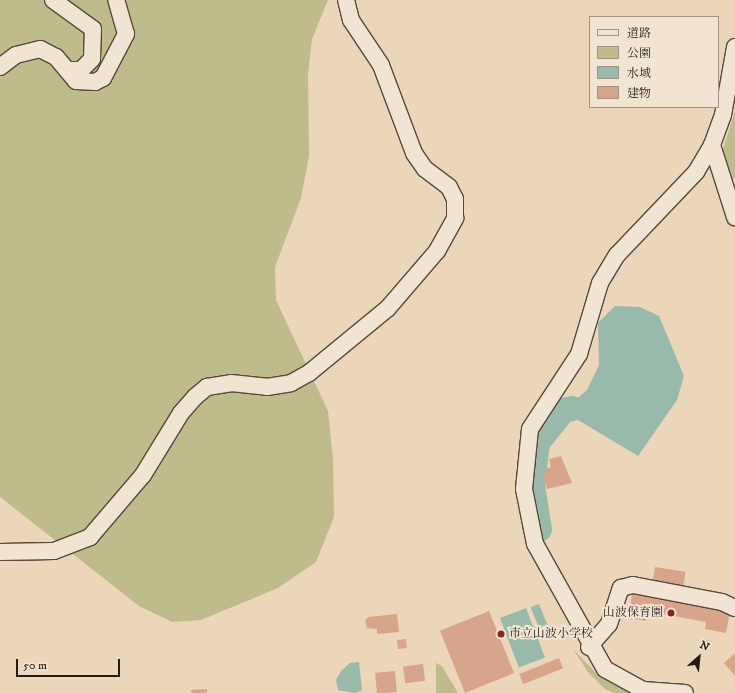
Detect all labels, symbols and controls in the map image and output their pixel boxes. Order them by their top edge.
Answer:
legend [589,16,719,108]
text: 道路 [627,26,651,41]
text: 公園 [627,46,651,61]
text: 水域 [627,66,651,81]
text: 建物 [627,86,651,101]
place label: 山波保育園 [603,606,663,620]
marker: 山波保育園 [666,608,676,618]
place label: 市立山波小学校 [509,627,593,641]
marker: 市立山波小学校 [496,629,506,639]
north arrow [679,637,719,677]
text: N [697,638,712,655]
scale bar [18,651,122,677]
text: 50 m [23,658,47,673]

